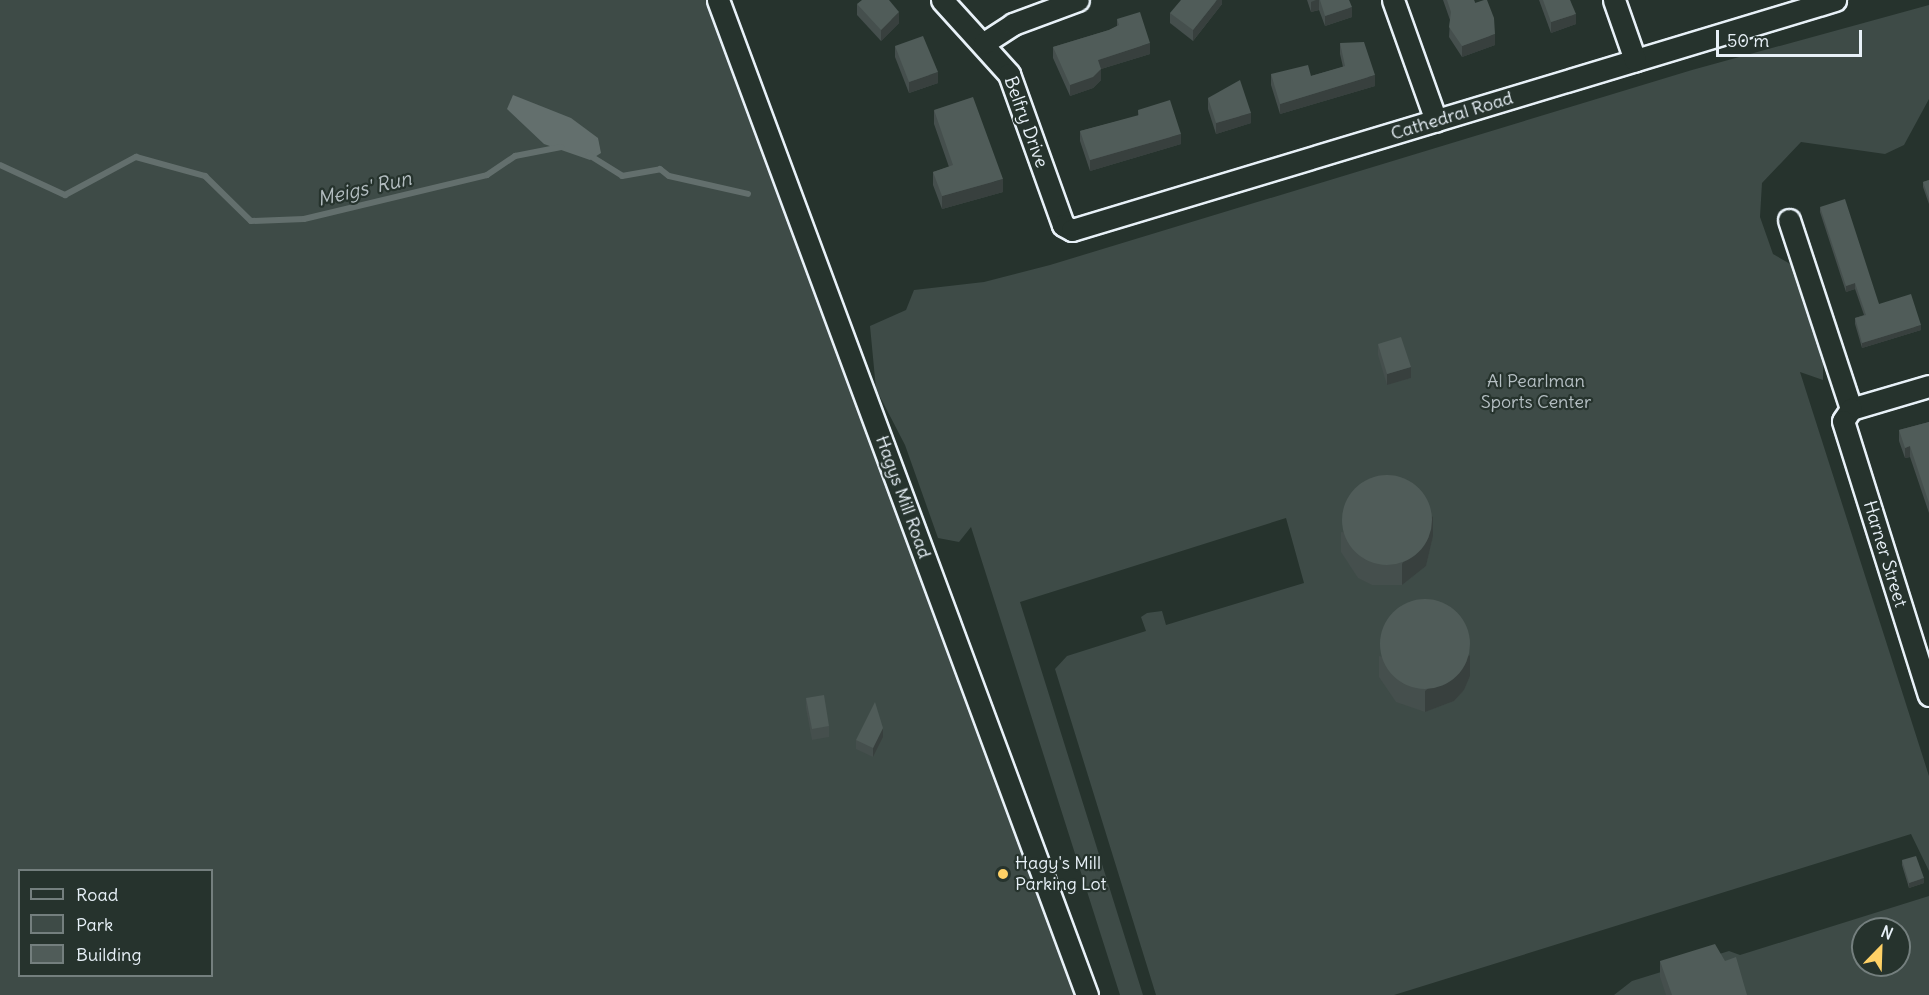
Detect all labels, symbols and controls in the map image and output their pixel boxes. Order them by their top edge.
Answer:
scale bar [1719,18,1864,56]
text: 50 m [1727,29,1769,52]
street label: Belfry Drive [999,73,1053,171]
street label: Cathedral Road [1388,87,1516,145]
water label: Meigs' Run [315,166,413,210]
park label: Al Pearlman Sports Center [1481,371,1591,413]
street label: Hagys Mill Road [871,433,935,561]
street label: Harner Street [1859,498,1911,610]
place label: Hagy's Mill Parking Lot [1015,853,1107,896]
marker: Hagy's Mill Parking Lot [996,867,1010,881]
legend [18,869,213,977]
text: Road [76,883,118,906]
text: Park [76,913,113,936]
north arrow [1851,917,1911,977]
text: N [1878,921,1896,944]
text: Building [76,943,141,966]

